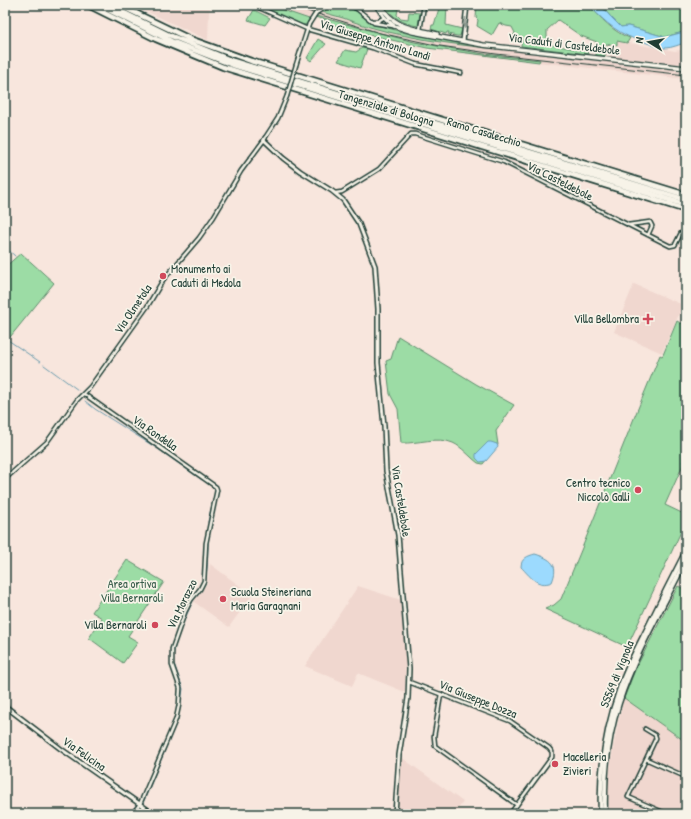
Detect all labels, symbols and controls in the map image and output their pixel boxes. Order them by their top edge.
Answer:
street label: Via Giuseppe Antonio Landi [318,15,433,65]
one-way arrow [462,17,469,29]
north arrow [629,22,669,62]
street label: Via Caduti di Casteldebole [507,28,621,59]
text: N [632,36,647,44]
street label: Tangenziale di Bologna [336,85,436,130]
street label: Ramo Casalecchio [445,112,523,151]
street label: Via Casteldebole [524,157,596,205]
place label: Monumento ai Caduti di Medola [171,260,241,291]
marker: Monumento ai Caduti di Medola [158,271,168,281]
street label: Via Olmetola [110,280,156,337]
place label: Villa Bellombra [574,310,639,327]
marker: Villa Bellombra [642,313,654,325]
street label: Via Rondella [129,411,182,455]
street label: Via Casteldebole [387,464,416,538]
place label: Centro tecnico Niccolò Galli [566,474,630,505]
marker: Centro tecnico Niccolò Galli [633,485,643,495]
park label: Area ortiva Villa Bernaroli [100,575,164,606]
street label: Via Morazzo [162,576,201,631]
place label: Scuola Steineriana Maria Garagnani [231,583,311,614]
marker: Scuola Steineriana Maria Garagnani [218,594,228,604]
place label: Villa Bernaroli [84,616,147,633]
marker: Villa Bernaroli [150,620,160,630]
street label: SS569 di Vignola [595,637,638,710]
street label: Via Giuseppe Dozza [437,675,520,722]
street label: Via Felicina [59,732,110,775]
place label: Macelleria Zivieri [563,748,607,779]
marker: Macelleria Zivieri [550,759,560,769]

